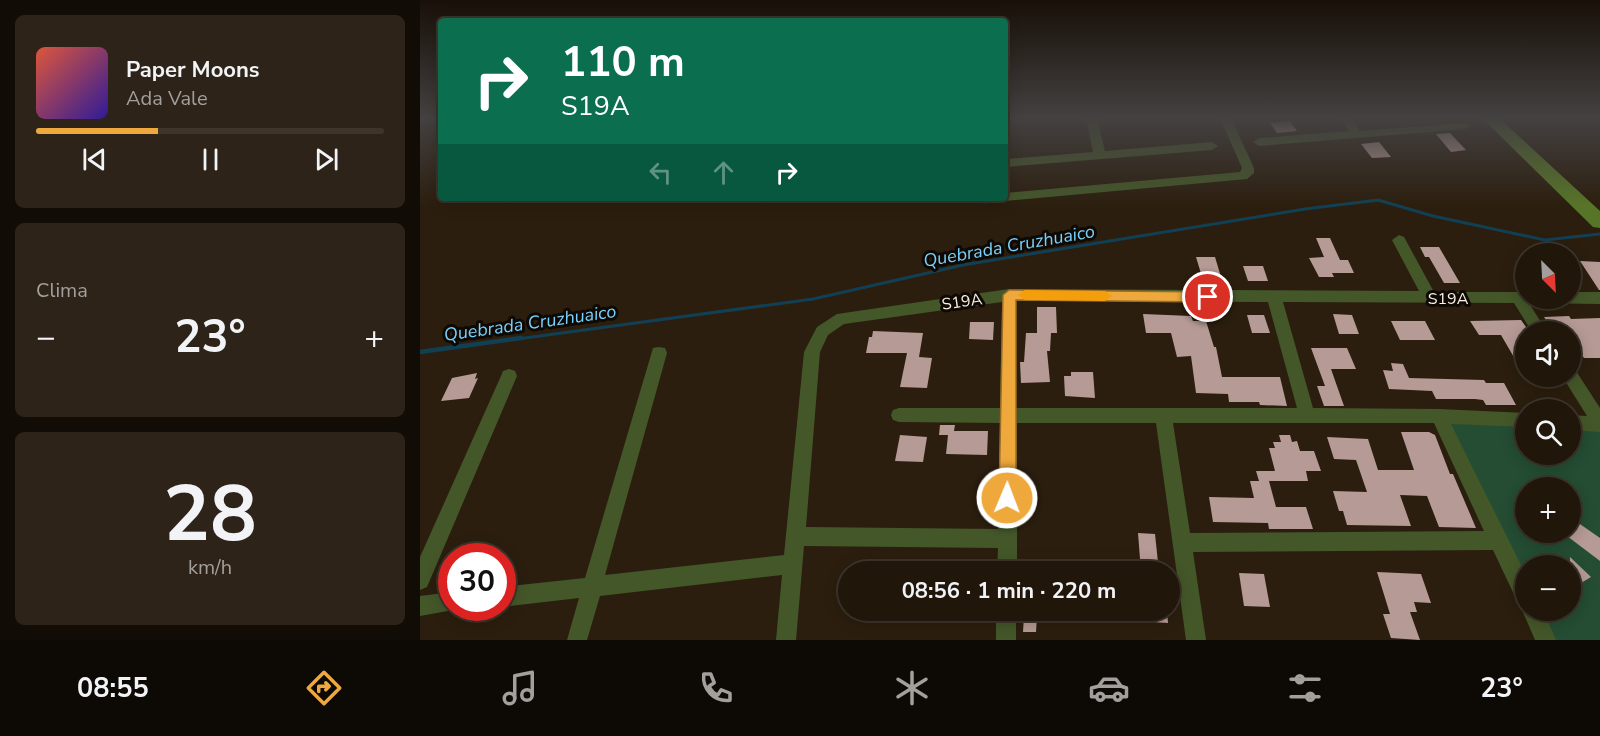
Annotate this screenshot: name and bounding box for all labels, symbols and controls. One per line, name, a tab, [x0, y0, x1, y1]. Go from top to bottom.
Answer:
text: 110 m	[561, 34, 685, 91]
icon: right	[462, 42, 540, 120]
text: Paper Moons	[126, 55, 260, 85]
text: Ada Vale	[126, 85, 208, 112]
text: S19A	[561, 88, 630, 125]
icon: previous	[78, 143, 111, 176]
icon: pause	[194, 143, 227, 176]
icon: next	[310, 143, 343, 176]
icon: left	[644, 156, 677, 189]
icon: ahead	[707, 156, 740, 189]
icon: right	[770, 156, 803, 189]
water label: Quebrada Cruzhuaico	[921, 219, 1097, 273]
north arrow	[1515, 243, 1581, 309]
map controls	[1515, 243, 1581, 621]
pin	[1182, 271, 1233, 322]
text: Clima	[36, 277, 88, 304]
icon: arrive	[1191, 280, 1224, 313]
street label: S19A	[940, 288, 984, 316]
street label: S19A	[1428, 288, 1469, 310]
water label: Quebrada Cruzhuaico	[442, 299, 618, 347]
text: 23°	[174, 307, 246, 368]
text: −	[36, 315, 56, 360]
text: +	[364, 315, 384, 360]
button: sound	[1515, 321, 1581, 387]
button: search	[1515, 399, 1581, 465]
text: 28	[163, 461, 257, 568]
position arrow	[975, 466, 1039, 530]
button: +	[1515, 477, 1581, 543]
speed limit sign: 30	[438, 543, 516, 621]
text: km/h	[188, 554, 232, 581]
button: −	[1515, 555, 1581, 621]
text: 08:56 · 1 min · 220 m	[902, 576, 1116, 606]
icon: directions	[303, 667, 345, 709]
icon: music	[499, 667, 541, 709]
icon: phone	[695, 667, 737, 709]
icon: climate	[891, 667, 933, 709]
icon: car	[1088, 667, 1130, 709]
icon: filters	[1284, 667, 1326, 709]
text: 08:55	[77, 670, 149, 707]
text: 23°	[1480, 670, 1523, 707]

